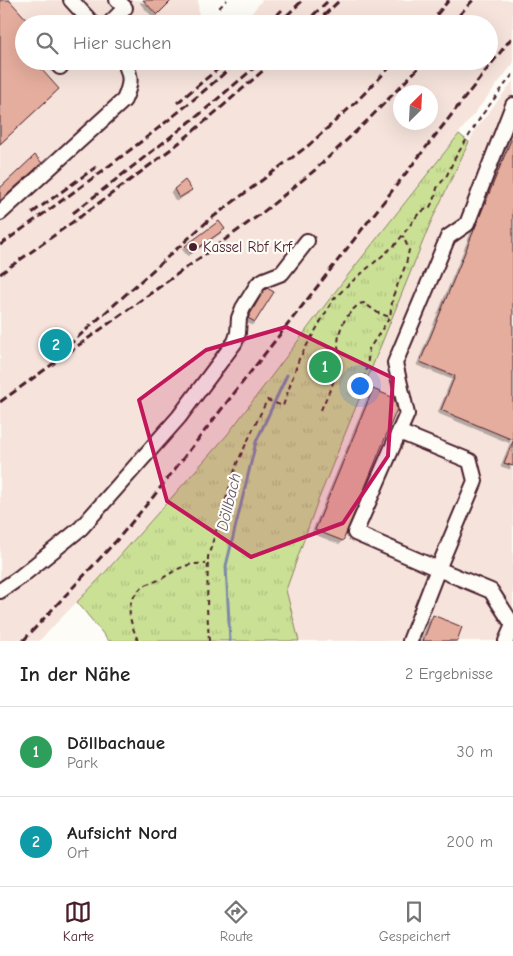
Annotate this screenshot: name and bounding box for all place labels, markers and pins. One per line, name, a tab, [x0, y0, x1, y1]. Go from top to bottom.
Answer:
place label: Kassel Rbf Krf	[203, 238, 293, 256]
marker: Kassel Rbf Krf	[187, 241, 199, 253]
pin: 2	[40, 326, 72, 364]
pin: 1	[309, 348, 341, 386]

